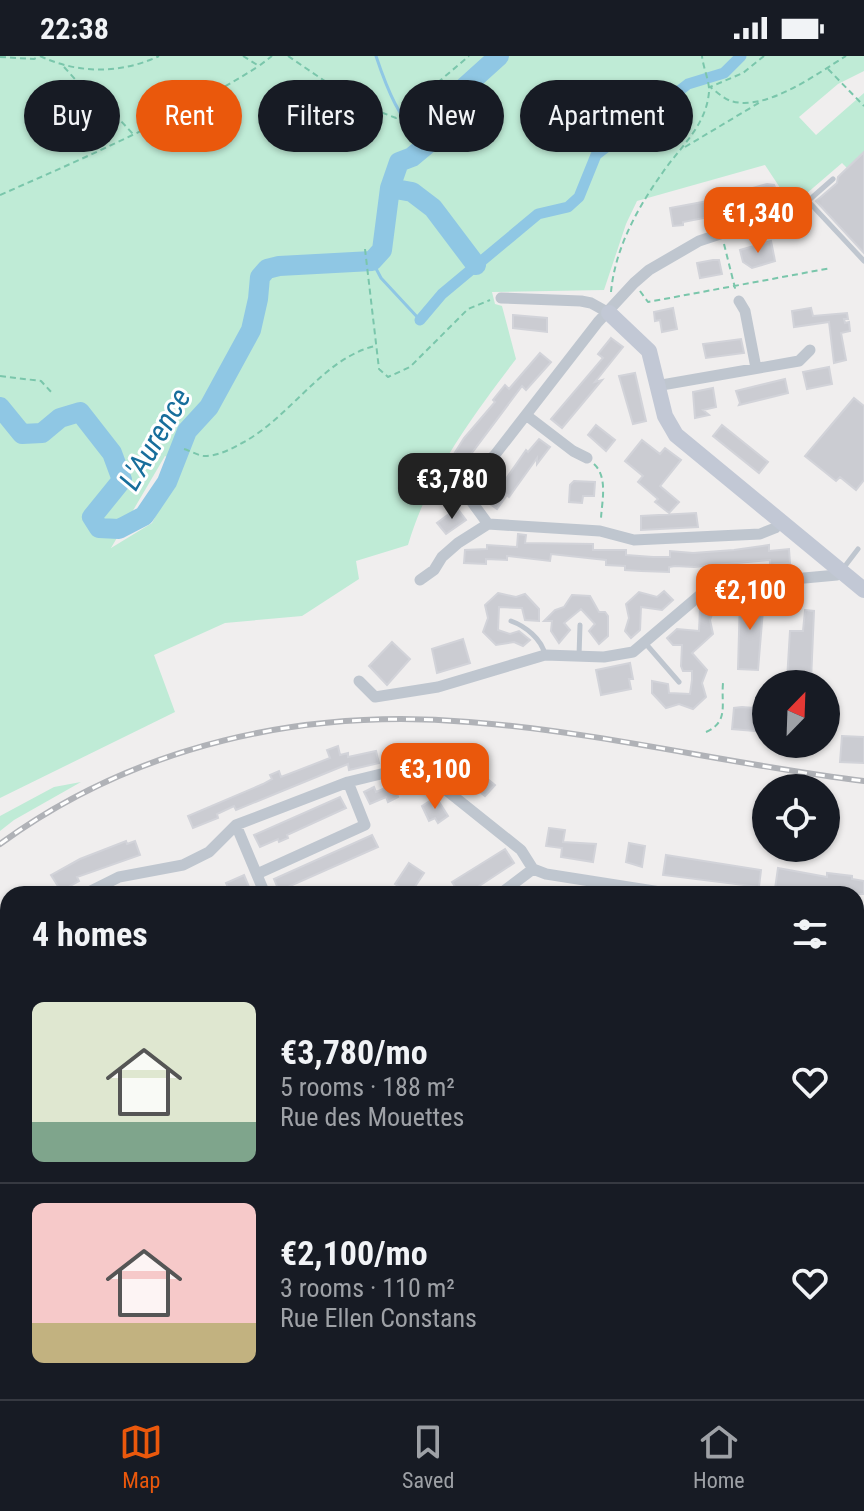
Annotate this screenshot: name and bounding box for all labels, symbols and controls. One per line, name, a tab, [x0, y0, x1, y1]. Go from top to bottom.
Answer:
text: 22:38	[40, 11, 109, 46]
chip: Buy	[24, 80, 120, 152]
chip: Rent	[136, 80, 242, 152]
chip: Filters	[258, 80, 383, 152]
chip: New	[399, 80, 504, 152]
chip: Apartment	[520, 80, 693, 152]
pin: €1,340	[693, 187, 823, 255]
text: €1,340	[722, 198, 794, 228]
water label: L'Aurence	[112, 382, 198, 496]
pin: €3,780	[387, 453, 517, 521]
text: €3,780	[416, 464, 488, 494]
pin: €2,100	[685, 564, 815, 632]
text: €2,100	[714, 575, 786, 605]
north arrow	[752, 670, 840, 758]
map controls	[752, 670, 840, 862]
pin: €3,100	[370, 743, 500, 811]
text: €3,100	[399, 754, 471, 784]
button: locate	[752, 774, 840, 862]
icon: filters	[788, 912, 832, 956]
text: 4 homes	[32, 914, 148, 954]
text: €3,780/mo	[280, 1032, 428, 1072]
icon: home	[96, 1034, 192, 1130]
icon: heart	[788, 1060, 832, 1104]
text: 5 rooms · 188 m²	[280, 1072, 455, 1102]
text: Rue des Mouettes	[280, 1102, 464, 1132]
text: €2,100/mo	[280, 1233, 428, 1273]
icon: home	[96, 1235, 192, 1331]
icon: heart	[788, 1261, 832, 1305]
text: 3 rooms · 110 m²	[280, 1273, 455, 1303]
text: Rue Ellen Constans	[280, 1303, 477, 1333]
tab: Map	[119, 1420, 163, 1493]
tab: Saved	[402, 1420, 454, 1493]
tab: Home	[693, 1420, 745, 1493]

